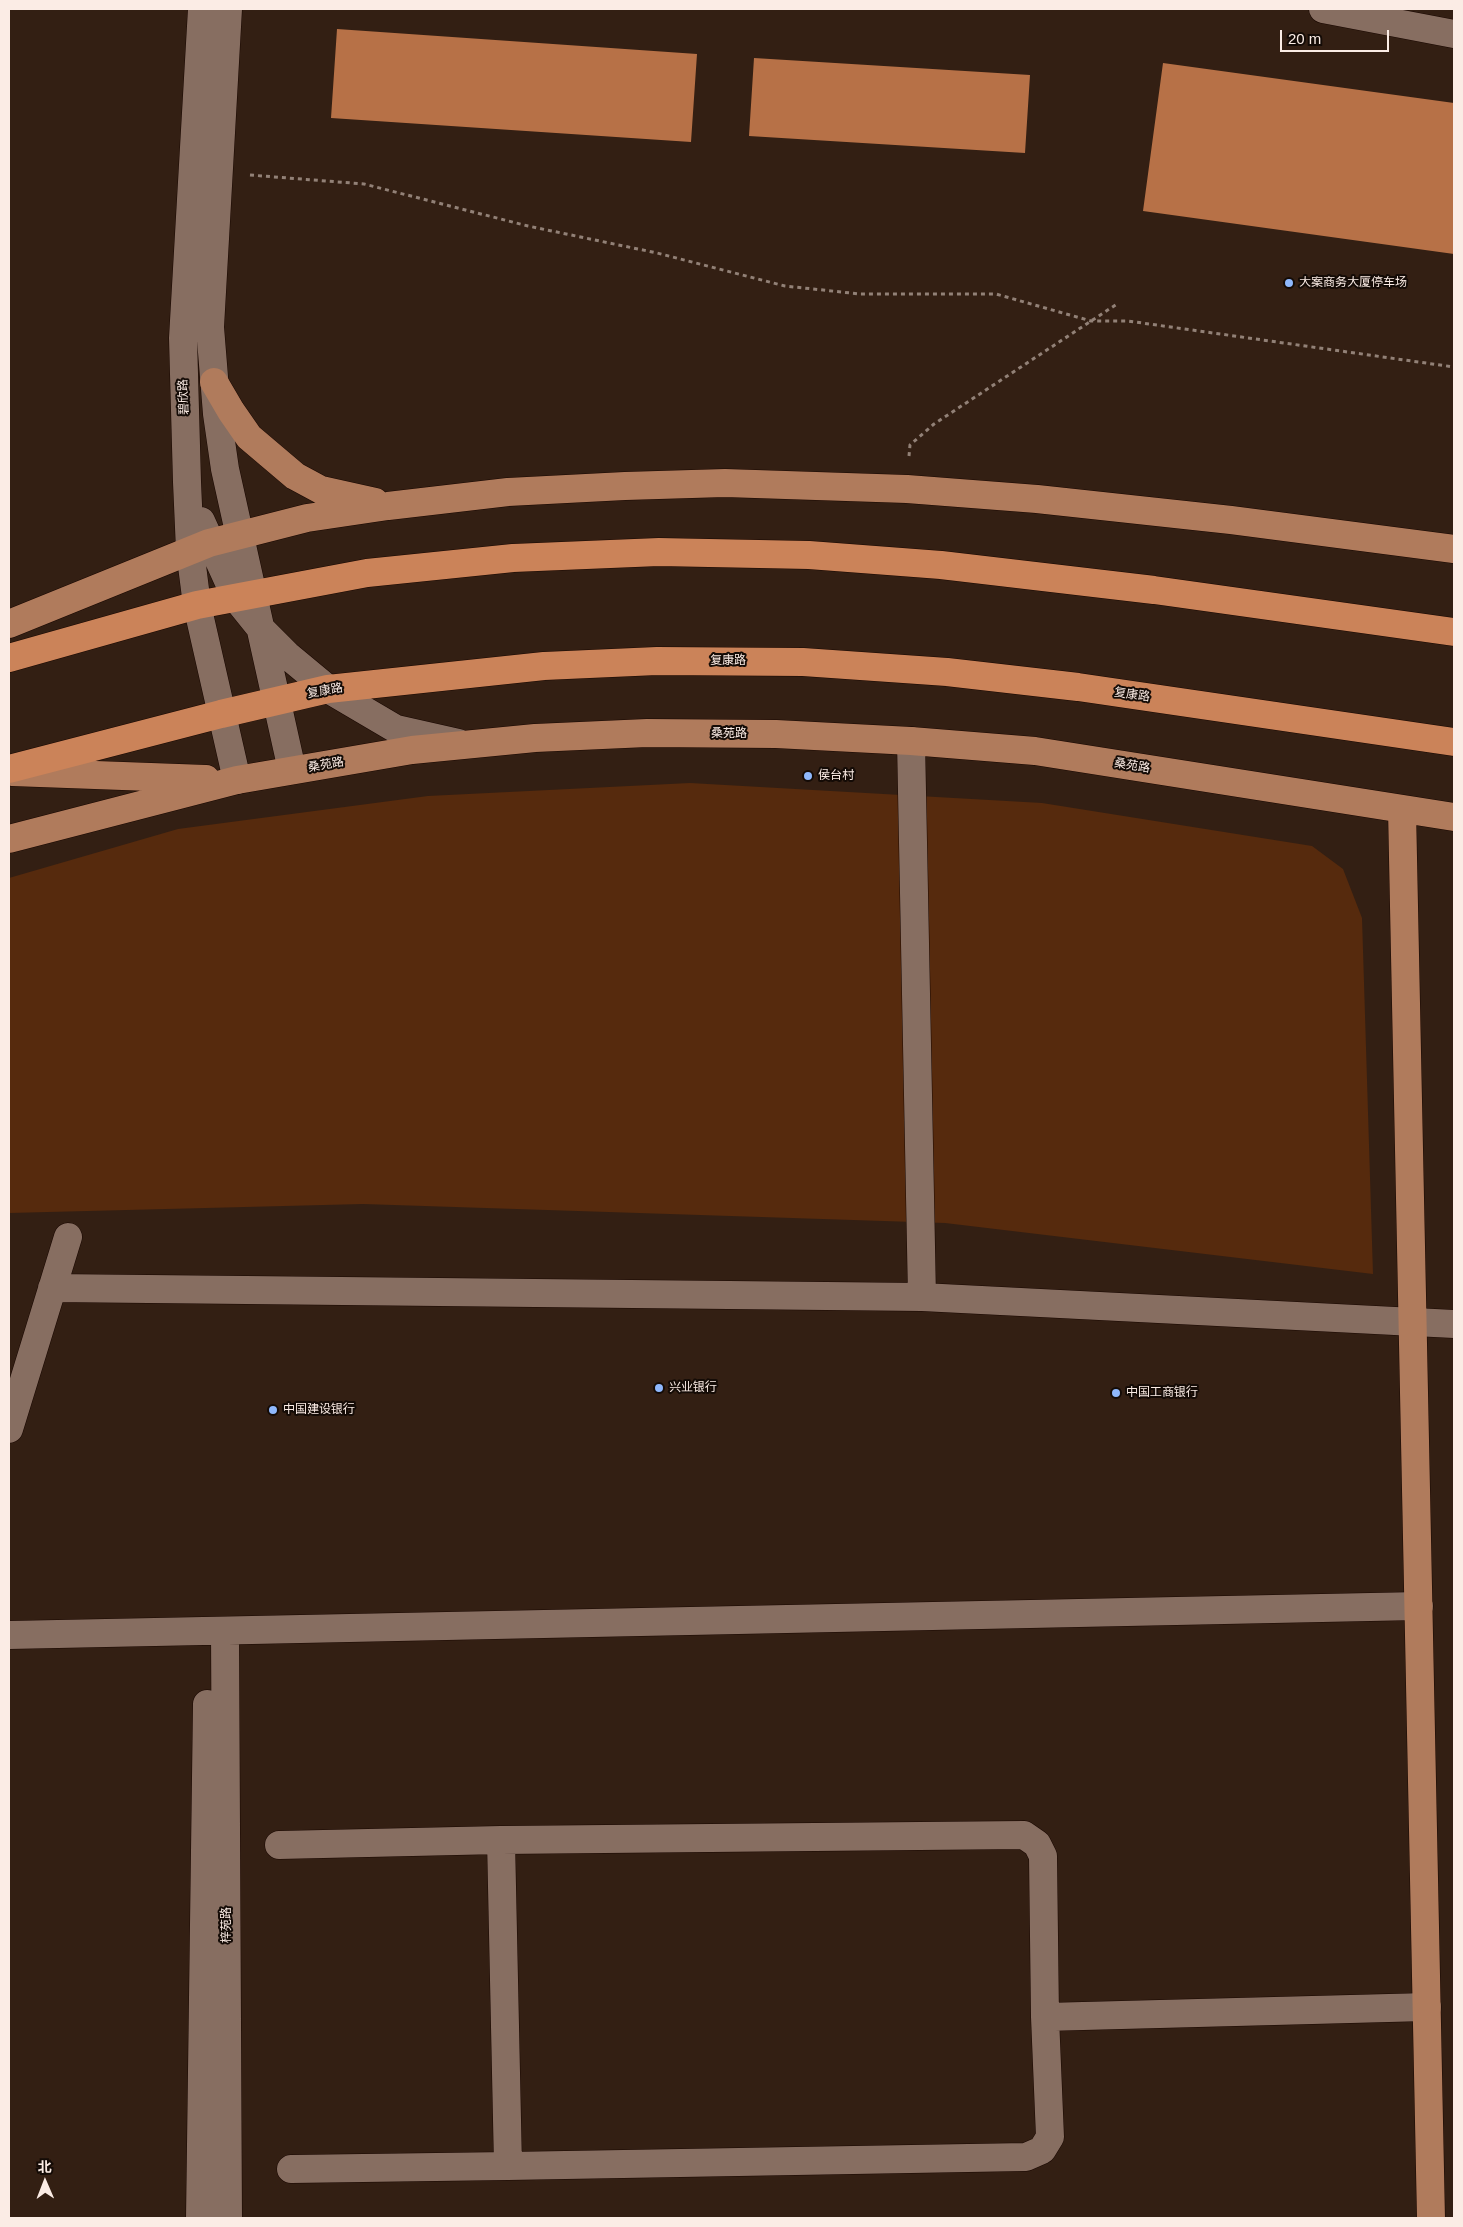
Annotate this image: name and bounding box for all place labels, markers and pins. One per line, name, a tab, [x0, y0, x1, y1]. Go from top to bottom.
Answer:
place label: 大案商务大厦停车场	[1299, 276, 1407, 290]
marker: 大案商务大厦停车场	[1283, 277, 1295, 289]
place label: 侯台村	[818, 769, 854, 783]
marker: 侯台村	[802, 770, 814, 782]
place label: 兴业银行	[669, 1381, 717, 1395]
marker: 兴业银行	[653, 1382, 665, 1394]
place label: 中国工商银行	[1126, 1386, 1198, 1400]
marker: 中国工商银行	[1110, 1387, 1122, 1399]
place label: 中国建设银行	[283, 1403, 355, 1417]
marker: 中国建设银行	[267, 1404, 279, 1416]

